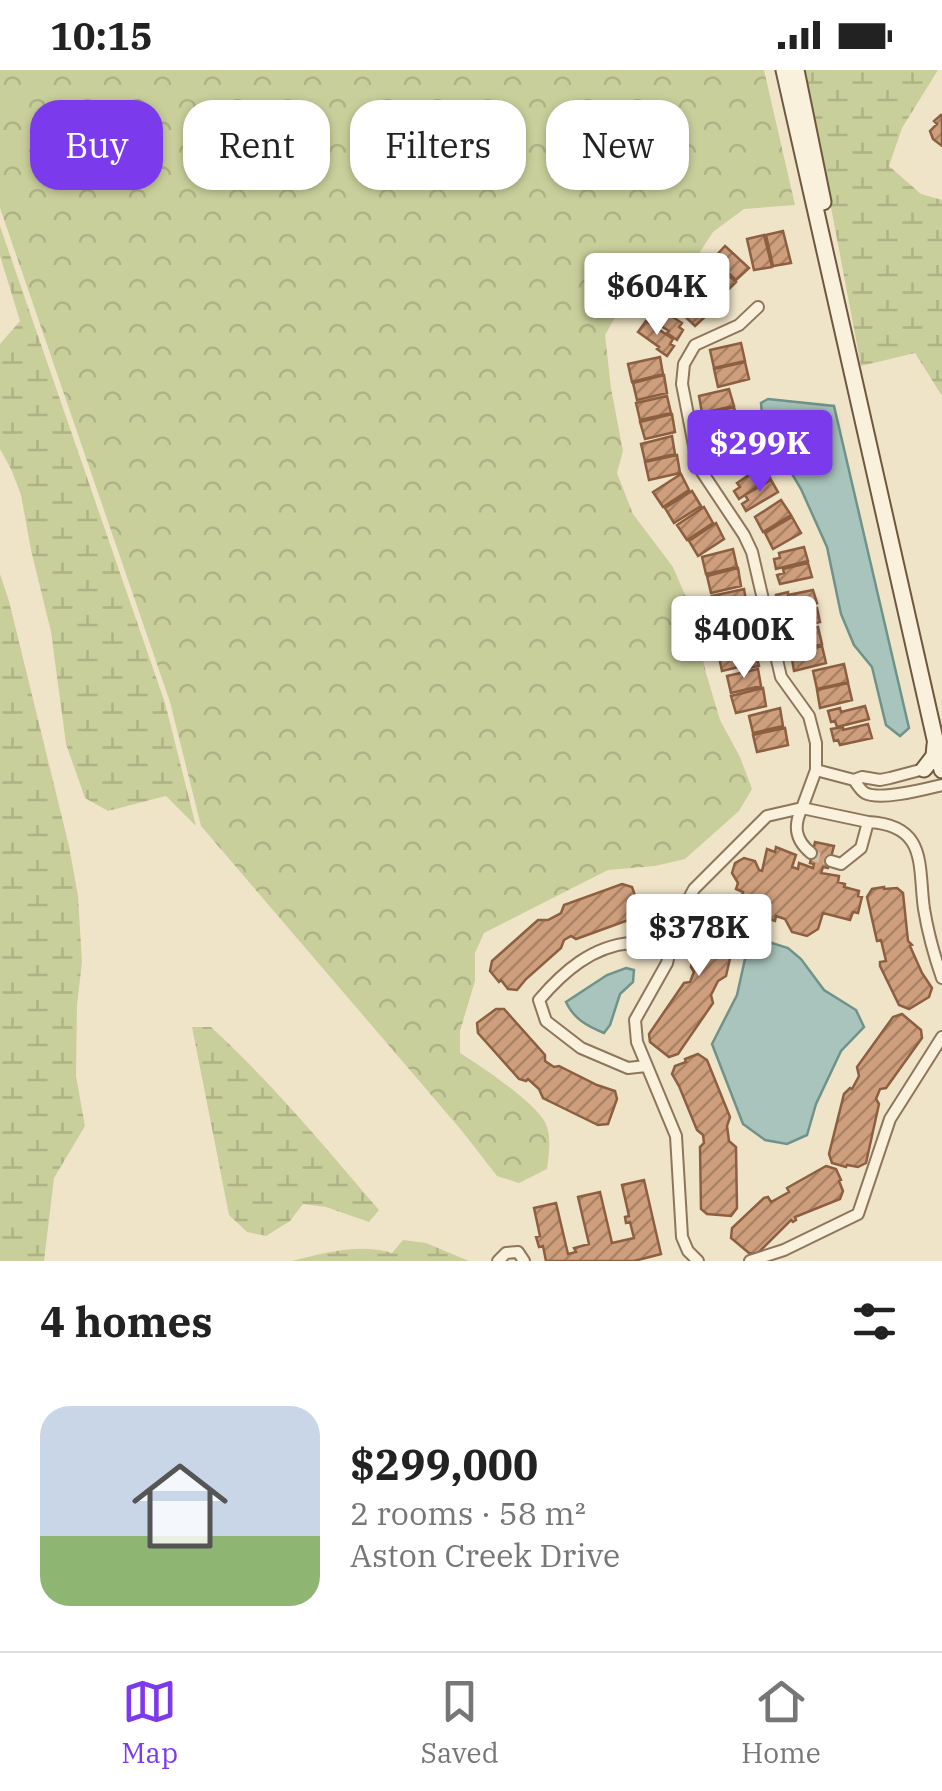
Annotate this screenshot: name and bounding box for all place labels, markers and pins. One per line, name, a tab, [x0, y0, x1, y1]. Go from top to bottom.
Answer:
pin: $604K	[587, 253, 727, 338]
pin: $299K	[690, 410, 830, 495]
pin: $400K	[674, 596, 814, 681]
pin: $378K	[629, 894, 769, 979]

